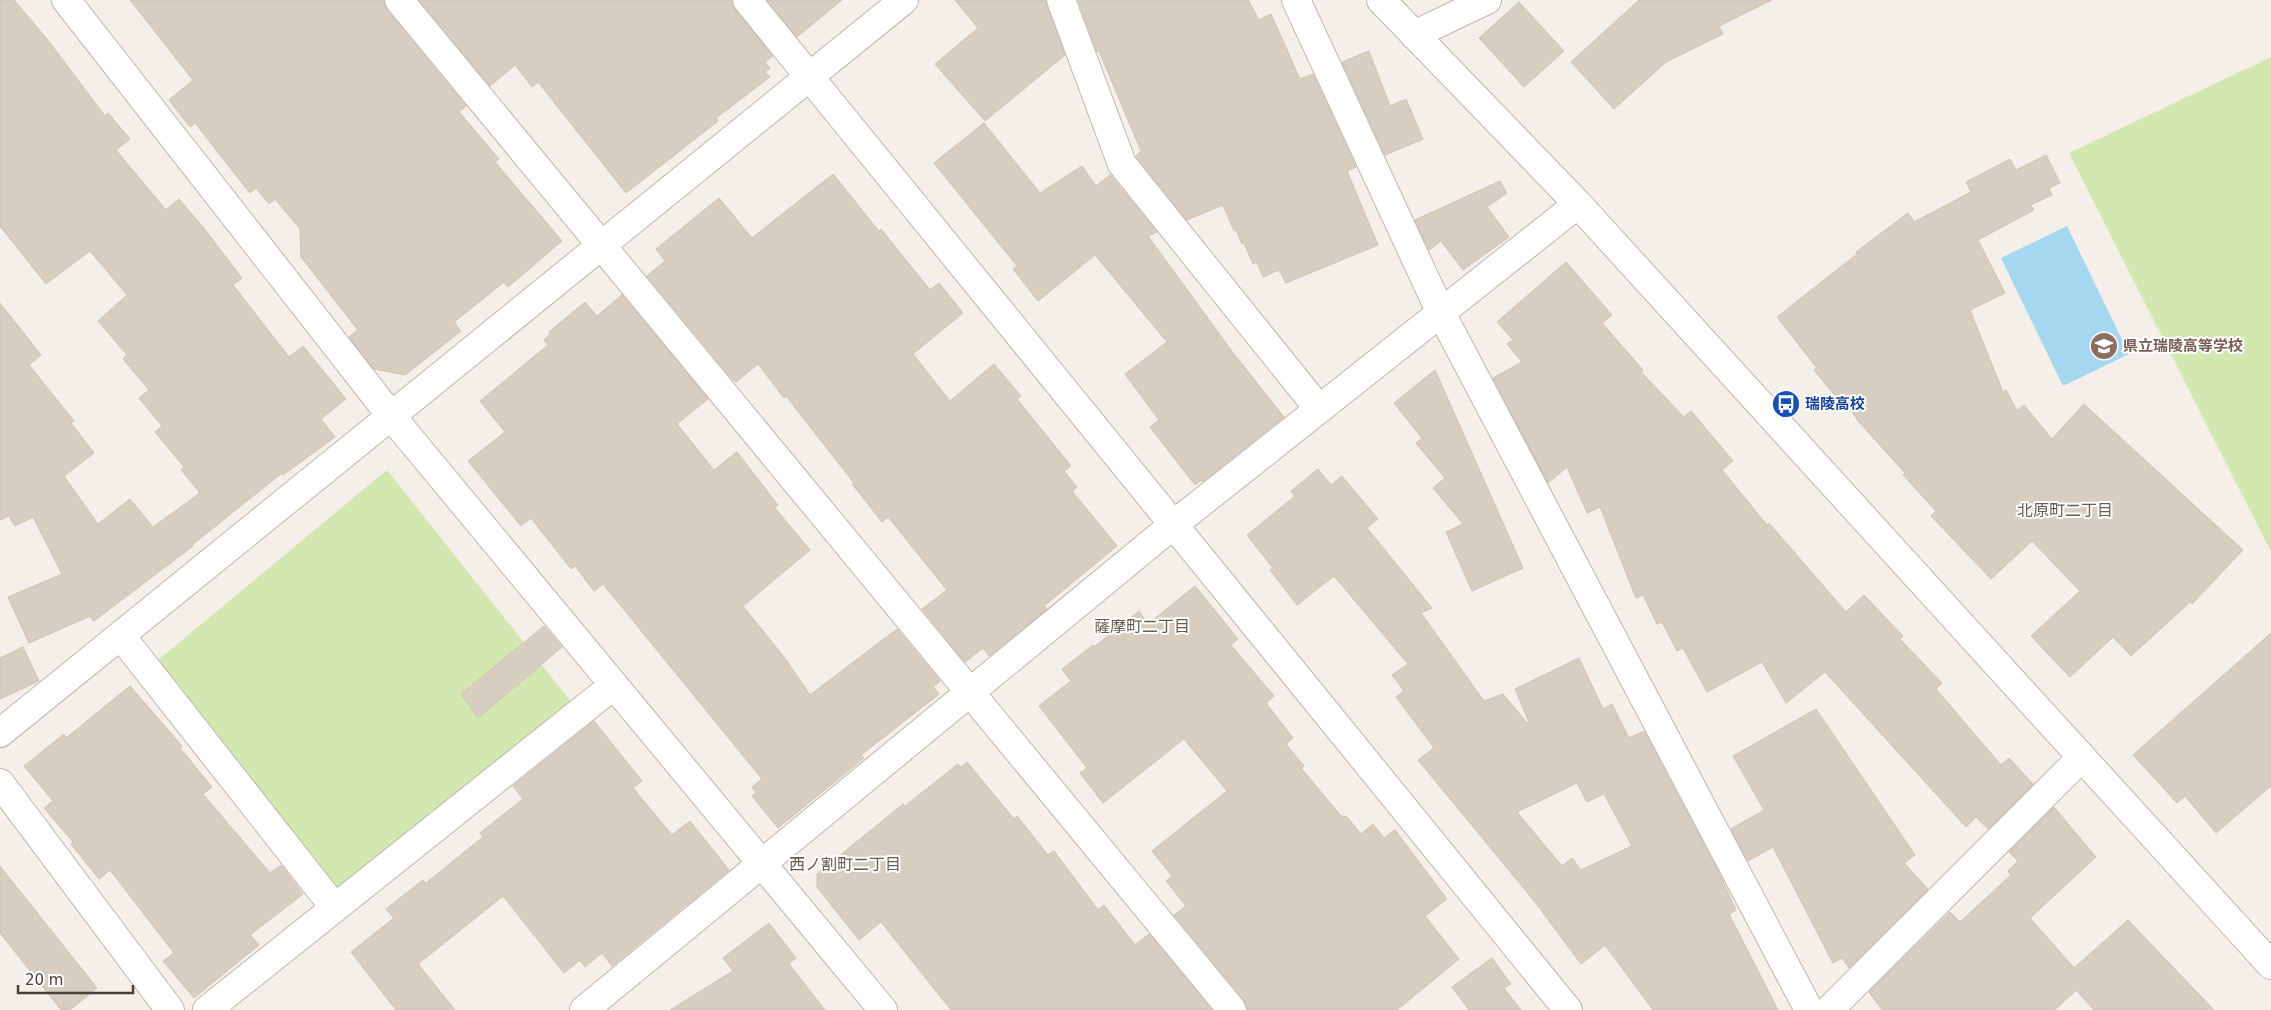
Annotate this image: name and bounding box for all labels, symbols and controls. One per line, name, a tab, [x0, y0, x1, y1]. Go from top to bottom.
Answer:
school or university icon: 県立瑞陵高等学校	[2089, 331, 2119, 361]
place label: 県立瑞陵高等学校	[2123, 337, 2243, 355]
bus stop icon: 瑞陵高校	[1771, 389, 1801, 419]
place label: 瑞陵高校	[1805, 395, 1865, 413]
district label: 北原町二丁目	[2017, 501, 2113, 520]
district label: 薩摩町二丁目	[1094, 617, 1190, 636]
district label: 西ノ割町二丁目	[789, 855, 901, 874]
scale bar	[18, 962, 132, 994]
text: 20 m	[25, 971, 63, 989]

